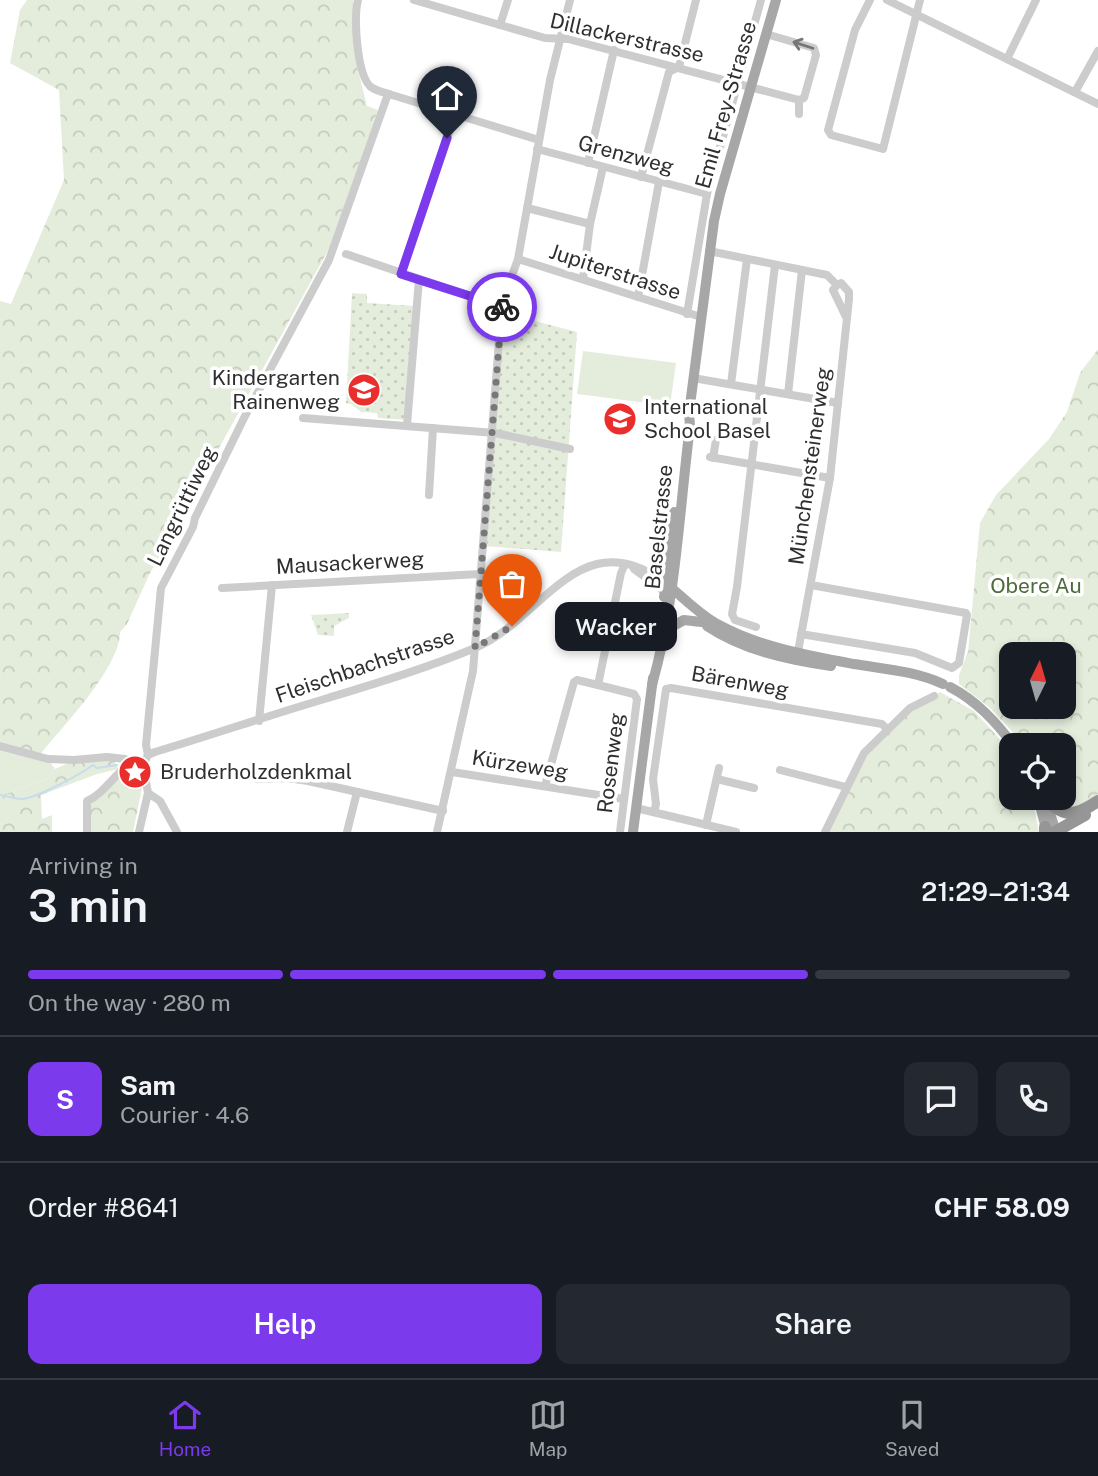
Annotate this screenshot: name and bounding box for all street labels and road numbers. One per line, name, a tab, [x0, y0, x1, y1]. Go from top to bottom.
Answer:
street label: Dillackerstrasse	[548, 8, 707, 67]
street label: Emil Frey-Strasse	[690, 18, 761, 191]
street label: Grenzweg	[575, 130, 677, 179]
street label: Jupiterstrasse	[546, 238, 684, 305]
street label: Münchensteinerweg	[783, 365, 836, 566]
street label: Langrüttiweg	[142, 442, 221, 570]
street label: Baselstrasse	[640, 463, 677, 590]
street label: Mausackerweg	[275, 546, 425, 579]
street label: Fleischbachstrasse	[272, 623, 458, 708]
street label: Bärenweg	[689, 661, 791, 702]
street label: Rosenweg	[592, 711, 629, 815]
street label: Kürzeweg	[470, 745, 570, 784]

